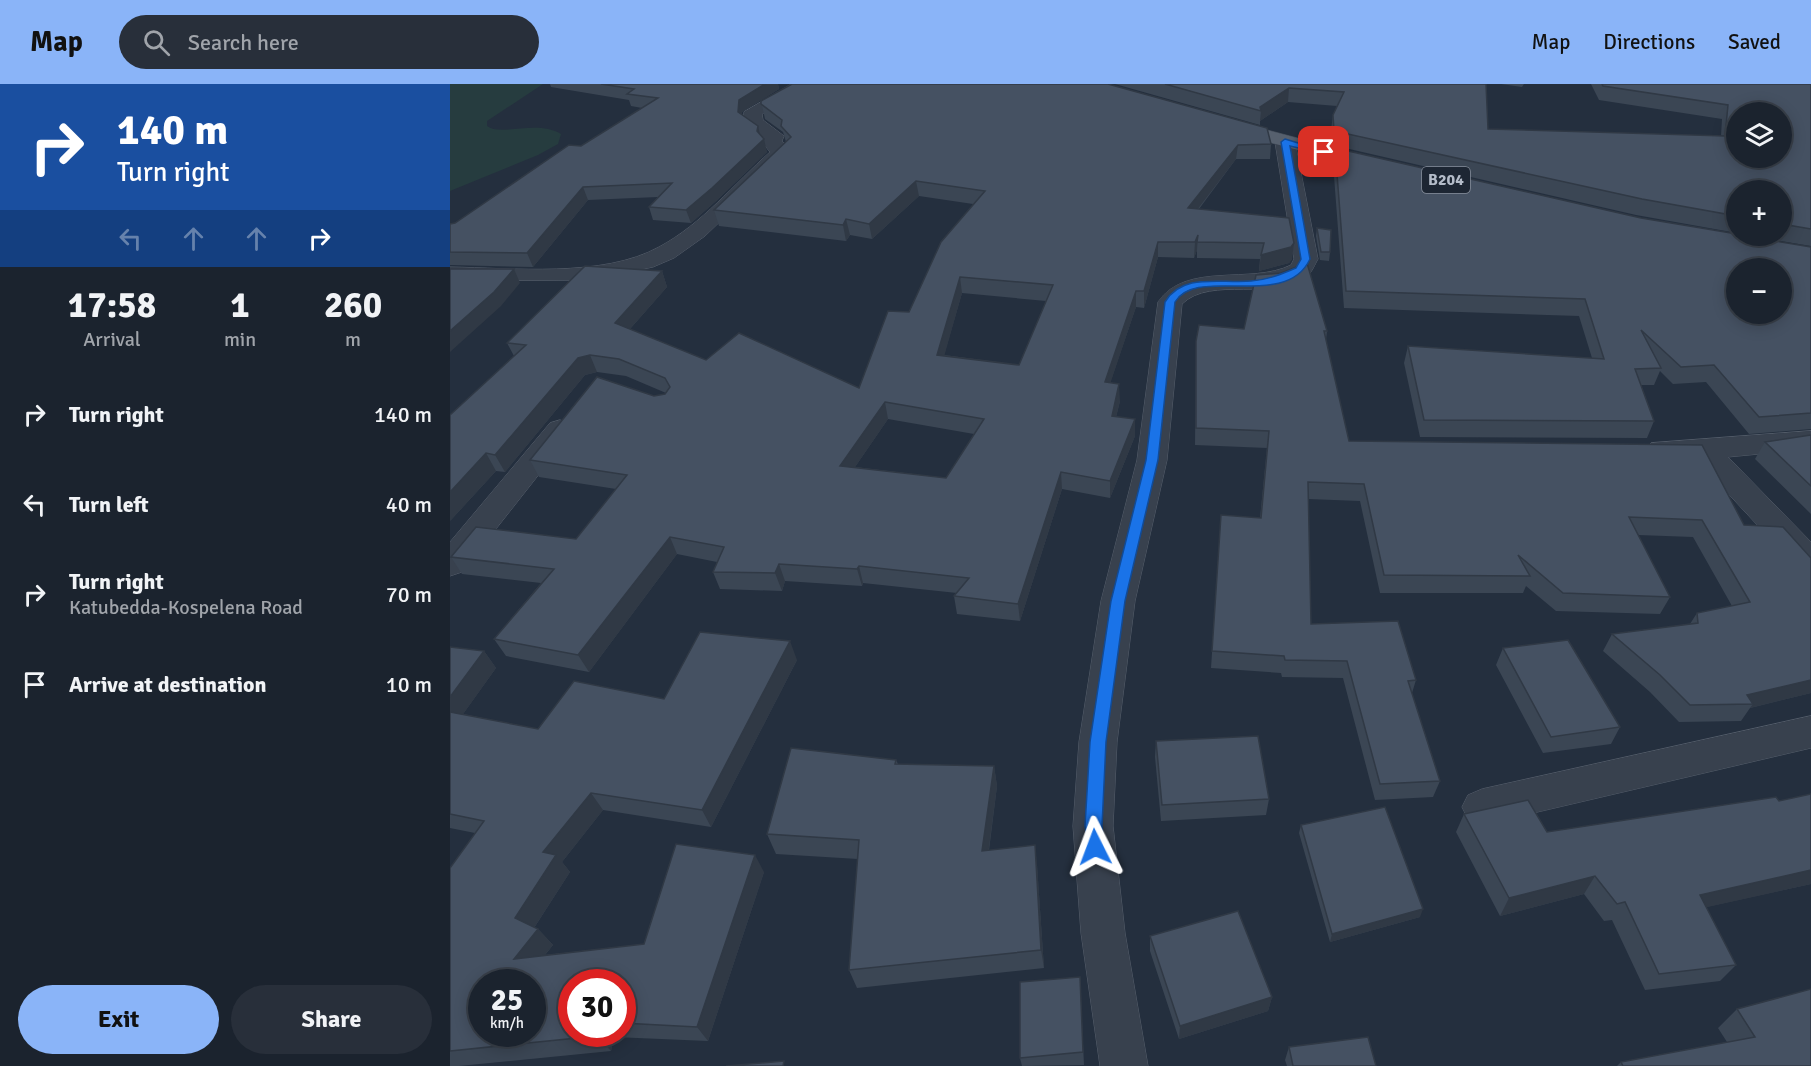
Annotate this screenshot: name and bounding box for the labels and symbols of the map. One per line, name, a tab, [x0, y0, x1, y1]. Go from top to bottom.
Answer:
pin	[1298, 126, 1349, 177]
road number: B204	[1422, 167, 1470, 193]
position arrow	[1063, 815, 1127, 879]
speed limit sign: 30	[558, 969, 636, 1047]

